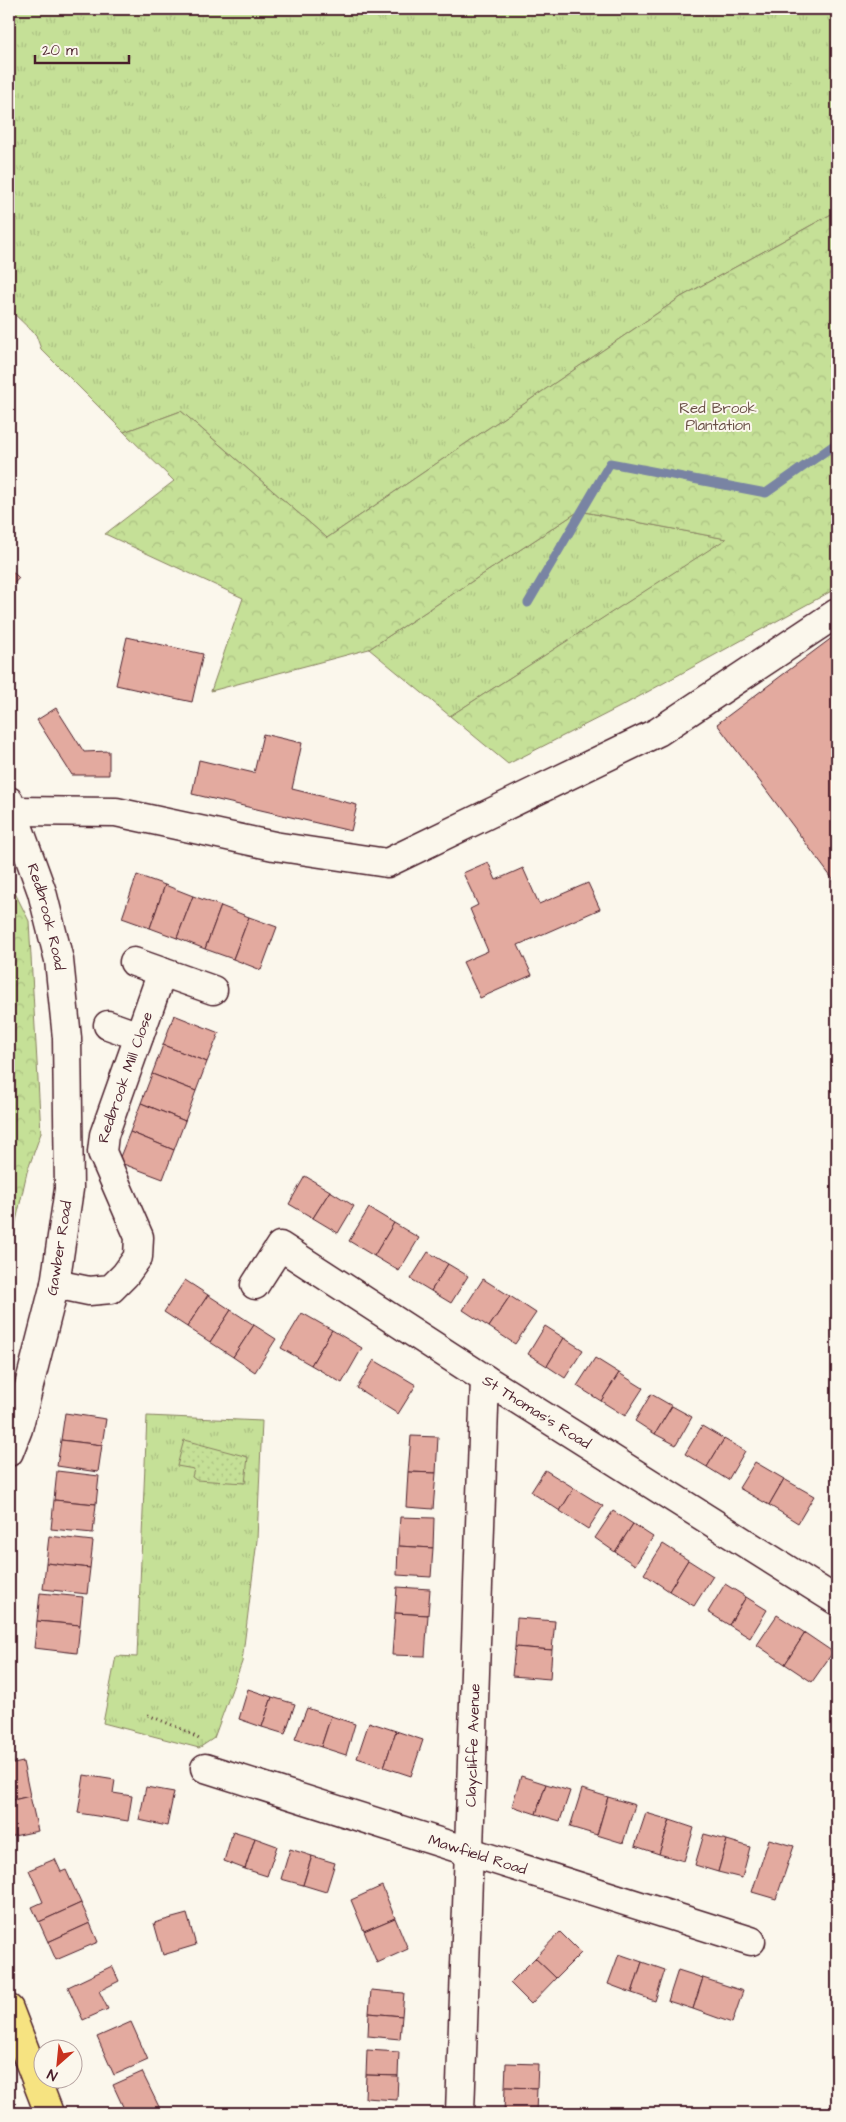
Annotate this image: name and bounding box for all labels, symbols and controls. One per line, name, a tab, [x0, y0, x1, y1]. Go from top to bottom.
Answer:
scale bar	[35, 32, 129, 64]
text: 20 m	[42, 40, 78, 61]
park label: Red Brook Plantation	[679, 398, 757, 436]
street label: Redbrook Road	[22, 861, 70, 971]
street label: Redbrook Mill Close	[93, 1009, 158, 1144]
street label: Gawber Road	[42, 1199, 77, 1297]
street label: St Thomas's Road	[478, 1370, 595, 1454]
street label: Claycliffe Avenue	[460, 1683, 486, 1807]
street label: Mawfield Road	[426, 1829, 530, 1880]
north arrow	[32, 2040, 82, 2090]
text: N	[44, 2064, 61, 2086]

